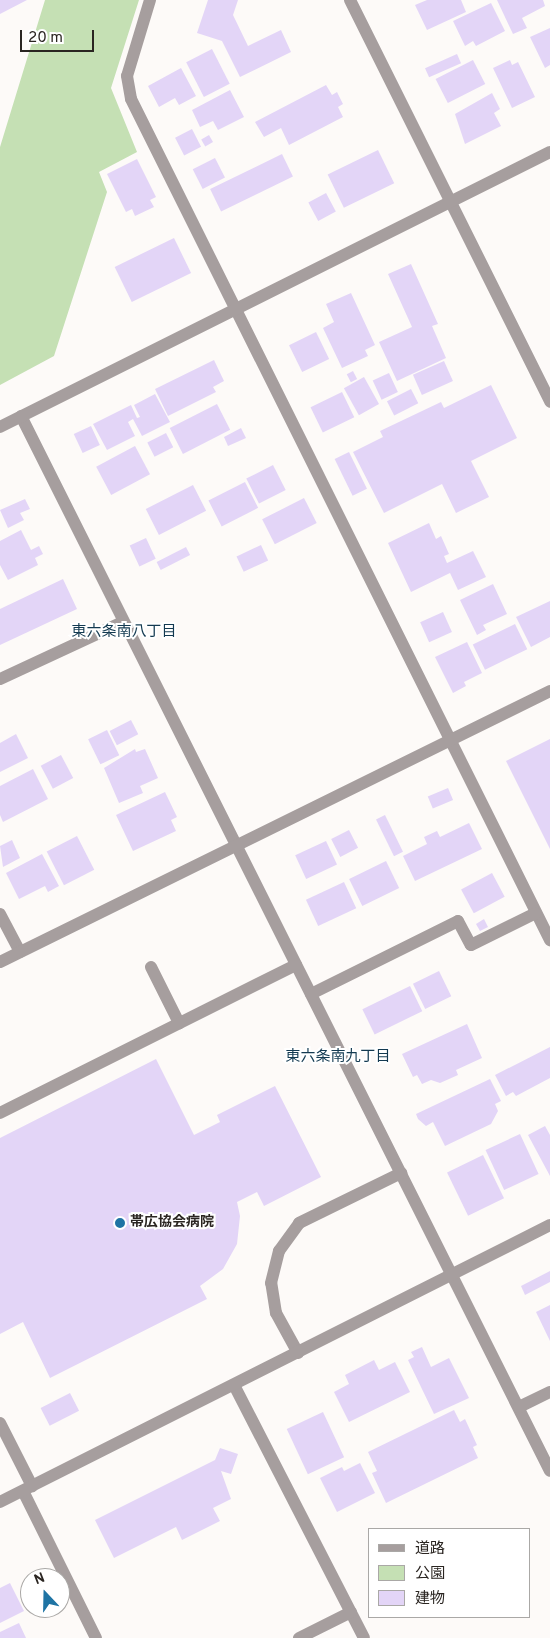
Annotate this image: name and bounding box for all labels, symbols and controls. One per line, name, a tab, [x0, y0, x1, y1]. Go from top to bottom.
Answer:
scale bar	[22, 20, 96, 52]
text: 20 m	[28, 29, 63, 48]
district label: 東六条南八丁目	[72, 624, 176, 642]
district label: 東六条南九丁目	[286, 1049, 390, 1067]
place label: 帯広協会病院	[130, 1215, 214, 1231]
marker: 帯広協会病院	[114, 1217, 126, 1229]
legend	[368, 1528, 530, 1618]
text: 道路	[415, 1540, 445, 1559]
text: 公園	[415, 1565, 445, 1584]
north arrow	[20, 1568, 70, 1618]
text: N	[32, 1570, 48, 1589]
text: 建物	[415, 1590, 445, 1609]

